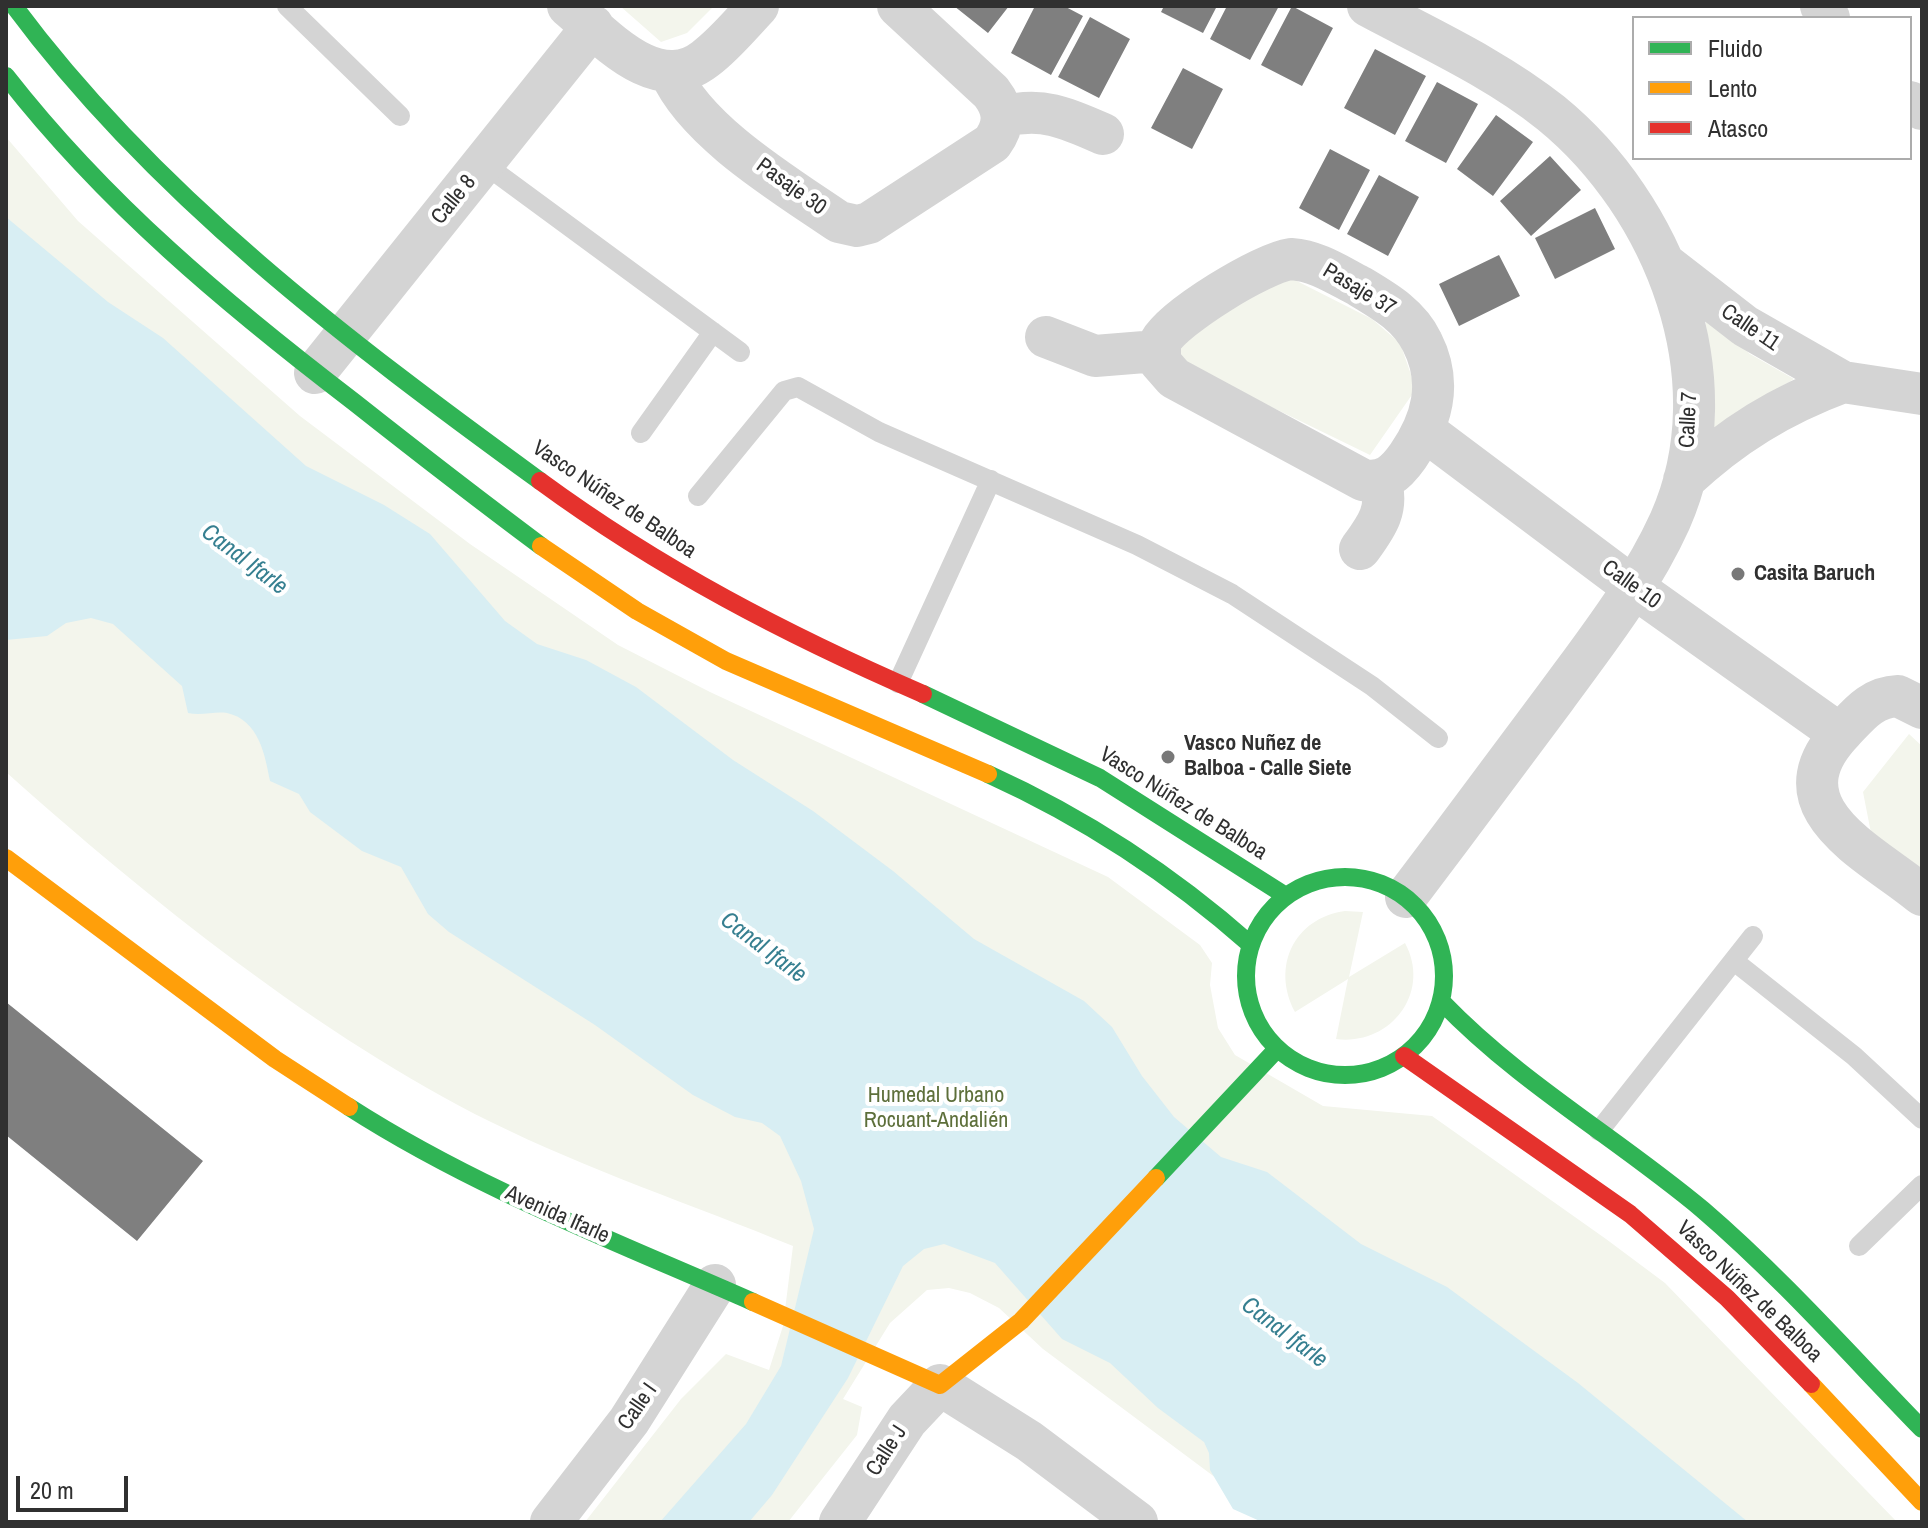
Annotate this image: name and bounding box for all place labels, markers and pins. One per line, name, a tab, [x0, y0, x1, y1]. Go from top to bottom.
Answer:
place label: Casita Baruch	[1754, 561, 1875, 587]
marker: Casita Baruch	[1729, 565, 1747, 583]
place label: Vasco Nuñez de Balboa - Calle Siete	[1184, 731, 1351, 782]
marker: Vasco Nuñez de Balboa - Calle Siete	[1159, 748, 1177, 766]

